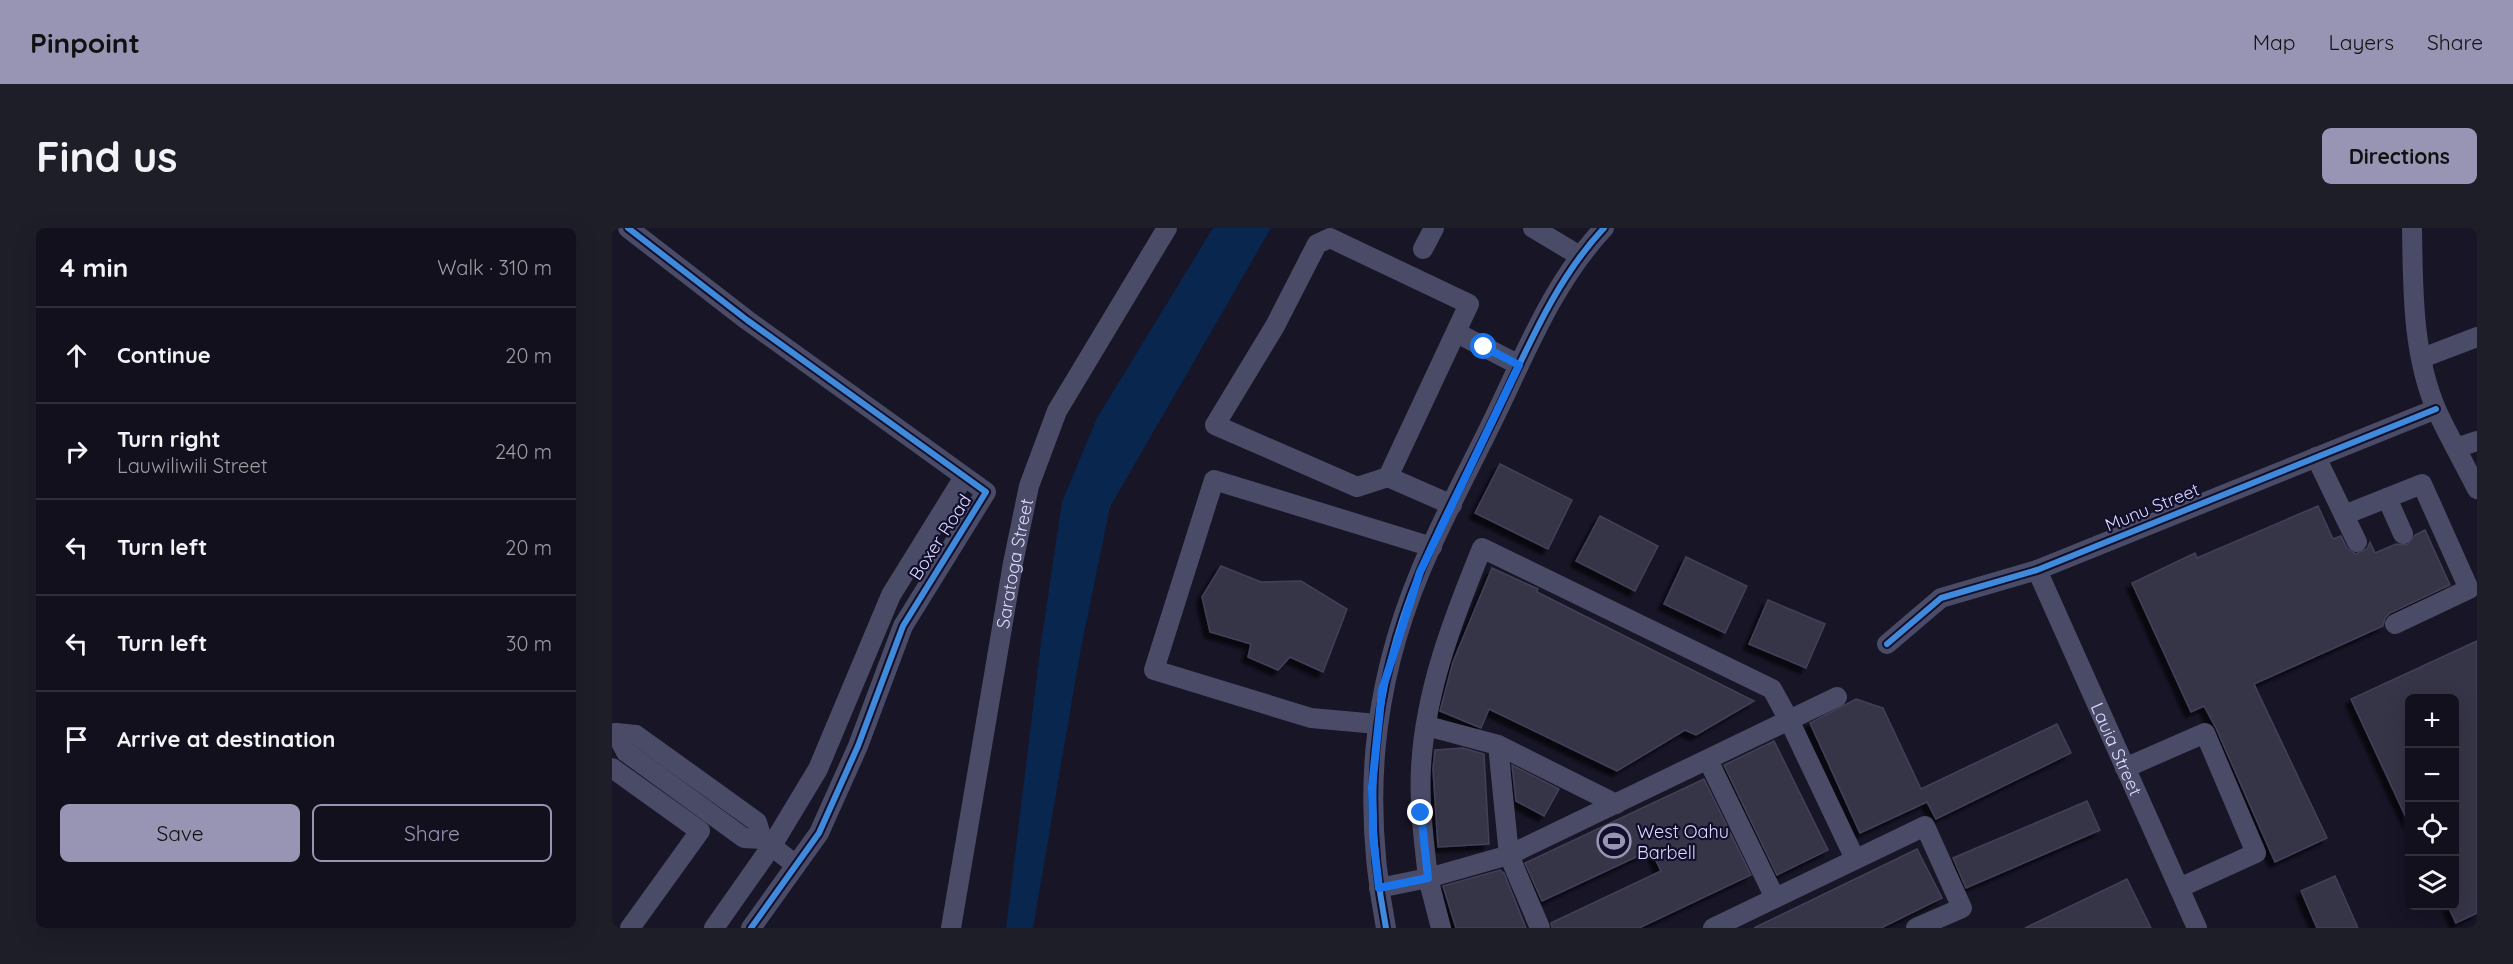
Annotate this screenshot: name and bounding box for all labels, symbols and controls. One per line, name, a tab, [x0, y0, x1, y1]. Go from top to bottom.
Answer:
text: Pinpoint	[30, 25, 140, 60]
text: Map	[2253, 29, 2296, 55]
text: Layers	[2329, 29, 2394, 55]
text: Share	[2427, 29, 2483, 55]
button: Directions	[2322, 128, 2477, 184]
text: Find us	[36, 130, 178, 183]
text: 4 min	[60, 251, 128, 284]
text: Walk · 310 m	[437, 255, 552, 280]
route start	[1470, 333, 1496, 359]
icon: ahead	[60, 339, 93, 372]
text: Continue	[117, 341, 211, 369]
text: 20 m	[505, 343, 552, 368]
text: Turn right	[117, 425, 221, 453]
icon: right	[60, 435, 93, 468]
text: 240 m	[495, 439, 552, 464]
text: Lauwiliwili Street	[117, 453, 267, 478]
street label: Munu Street	[2101, 478, 2203, 536]
street label: Boxer Road	[904, 490, 976, 584]
street label: Saratoga Street	[991, 496, 1038, 630]
icon: left	[60, 531, 93, 564]
text: Turn left	[117, 533, 207, 561]
text: 20 m	[505, 535, 552, 560]
icon: left	[60, 627, 93, 660]
text: Turn left	[117, 629, 207, 657]
text: 30 m	[506, 631, 552, 656]
map controls	[2405, 694, 2459, 910]
button: +	[2405, 694, 2459, 748]
street label: Lauia Street	[2086, 699, 2148, 799]
icon: arrive	[60, 723, 93, 756]
text: Arrive at destination	[117, 725, 335, 753]
button: −	[2405, 748, 2459, 802]
route end	[1407, 799, 1433, 825]
button: locate	[2405, 802, 2459, 856]
button: Save	[60, 804, 300, 862]
button: Share	[312, 804, 552, 862]
place label: West Oahu Barbell	[1637, 820, 1729, 864]
sports icon: West Oahu Barbell	[1596, 823, 1632, 859]
button: layers	[2405, 856, 2459, 910]

